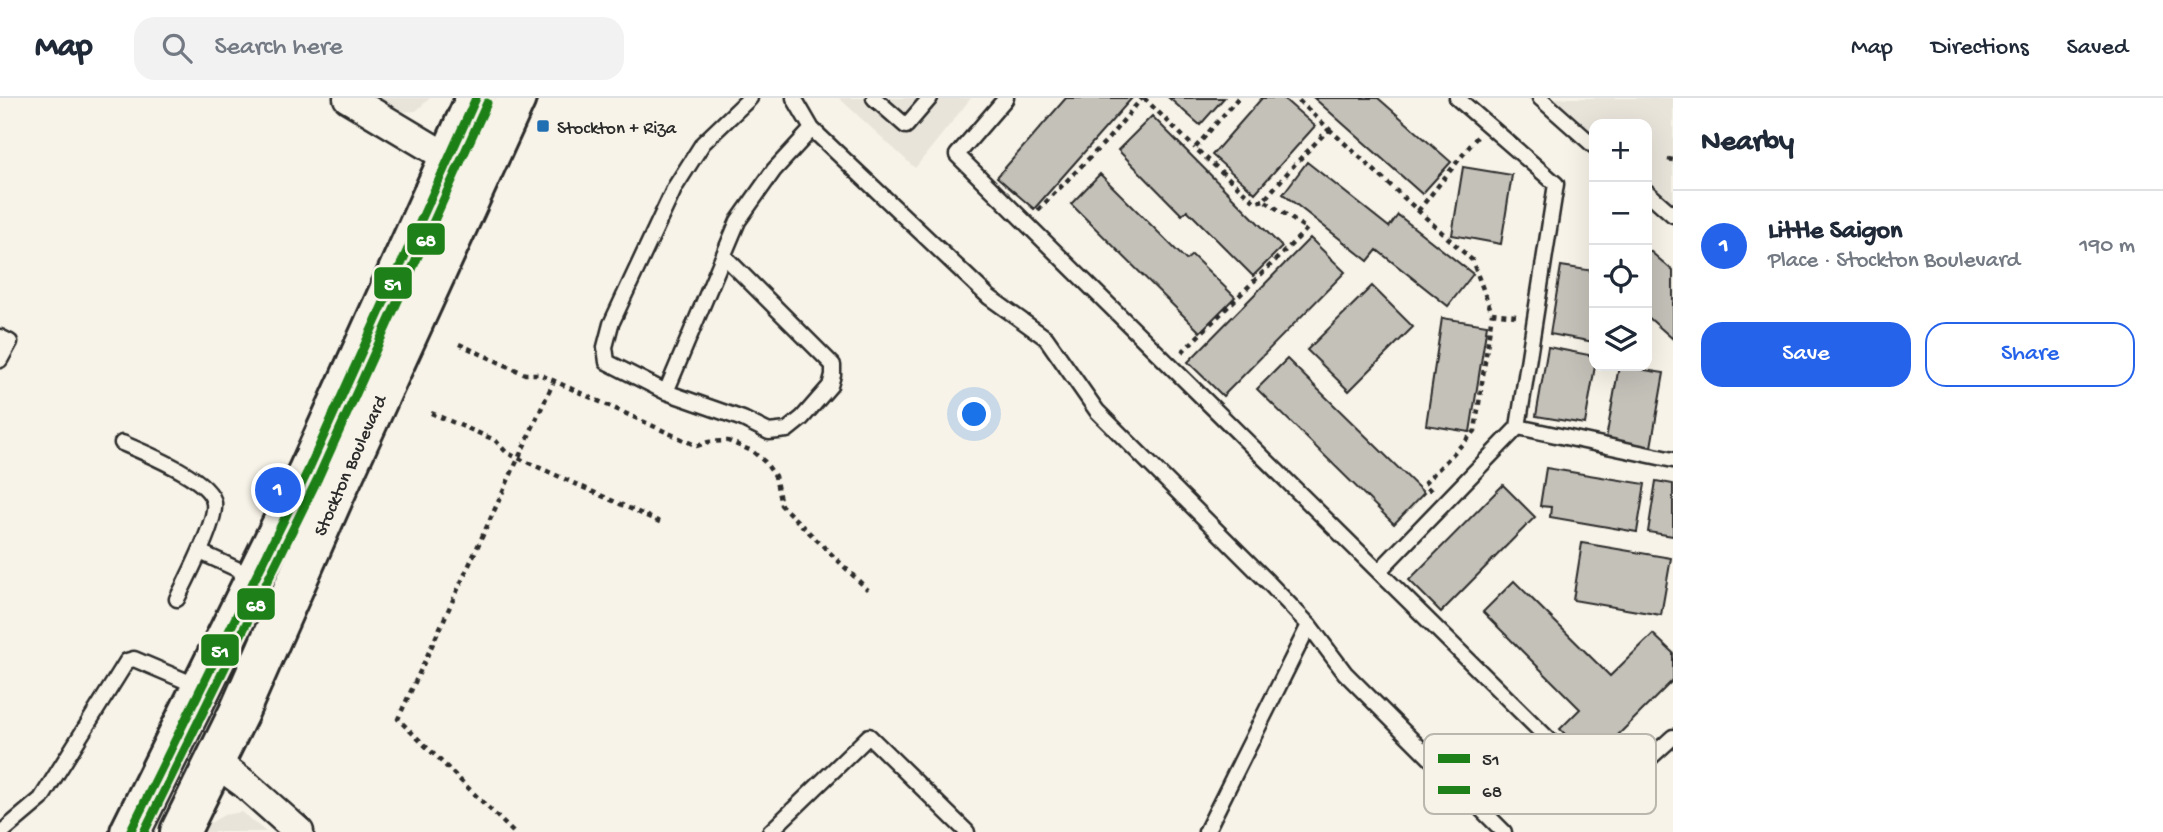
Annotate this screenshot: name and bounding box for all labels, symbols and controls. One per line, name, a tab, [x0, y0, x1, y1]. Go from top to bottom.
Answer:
search box	[134, 17, 624, 80]
text: Map	[35, 29, 92, 67]
icon: search	[158, 29, 196, 67]
text: Search here	[214, 33, 343, 64]
text: Map	[1851, 34, 1893, 63]
text: Directions	[1931, 34, 2029, 63]
text: Saved	[2067, 34, 2128, 63]
marker: Stockton + Riza	[535, 118, 551, 134]
place label: Stockton + Riza	[557, 118, 678, 141]
map controls	[1589, 119, 1652, 371]
button: +	[1589, 119, 1652, 182]
text: Nearby	[1701, 126, 1794, 161]
button: −	[1589, 182, 1652, 245]
text: Little Saigon	[1768, 217, 1902, 248]
line badge: 68	[406, 222, 446, 256]
text: 68	[416, 231, 437, 254]
text: 1	[1719, 233, 1729, 260]
text: 190 m	[2079, 233, 2135, 260]
button: locate	[1589, 245, 1652, 308]
text: Place · Stockton Boulevard	[1768, 248, 2020, 275]
line badge: 51	[373, 266, 413, 300]
text: 51	[384, 275, 402, 298]
button: layers	[1589, 308, 1652, 371]
button: Save	[1701, 322, 1911, 387]
button: Share	[1925, 322, 2135, 387]
street label: Stockton Boulevard	[310, 391, 394, 540]
your location	[957, 397, 991, 431]
pin: 1	[255, 464, 301, 516]
line badge: 68	[236, 587, 276, 621]
text: 68	[246, 596, 267, 619]
line badge: 51	[200, 633, 240, 667]
text: 51	[211, 642, 229, 665]
legend	[1424, 734, 1656, 814]
text: 51	[1482, 750, 1500, 773]
text: 68	[1482, 782, 1502, 805]

